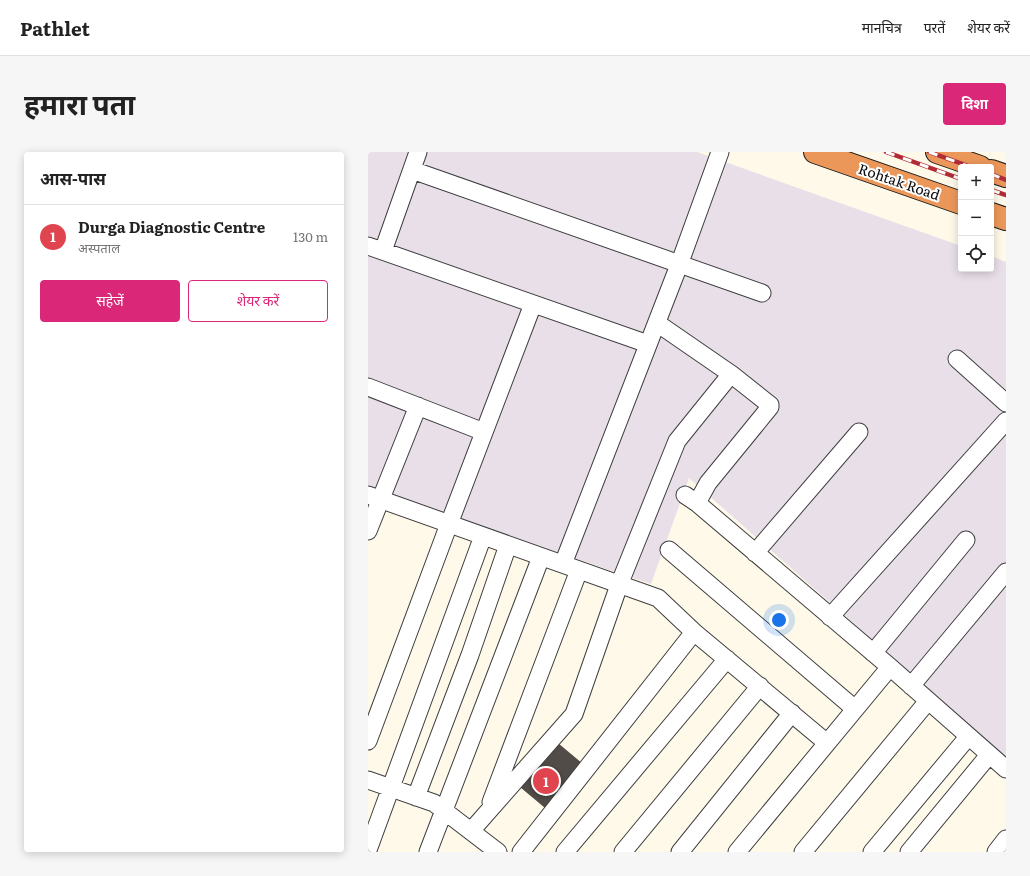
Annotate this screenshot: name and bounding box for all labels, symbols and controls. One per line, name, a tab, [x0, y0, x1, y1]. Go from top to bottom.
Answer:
text: Pathlet	[20, 14, 90, 42]
text: मानचित्र	[862, 17, 902, 37]
text: परतें	[924, 17, 945, 37]
text: शेयर करें	[967, 17, 1010, 37]
text: हमारा पता	[24, 82, 135, 124]
button: दिशा	[943, 83, 1006, 125]
street label: Rohtak Road	[856, 158, 943, 204]
map controls	[958, 164, 994, 272]
button: +	[958, 164, 994, 200]
text: आस-पास	[40, 165, 106, 190]
button: −	[958, 200, 994, 236]
text: Durga Diagnostic Centre	[78, 215, 265, 238]
text: 1	[50, 227, 56, 246]
text: 130 m	[293, 227, 328, 246]
button: locate	[958, 236, 994, 272]
text: अस्पताल	[78, 238, 120, 257]
button: सहेजें	[40, 280, 180, 322]
button: शेयर करें	[188, 280, 328, 322]
your location	[769, 610, 789, 630]
pin: 1	[533, 766, 559, 796]

